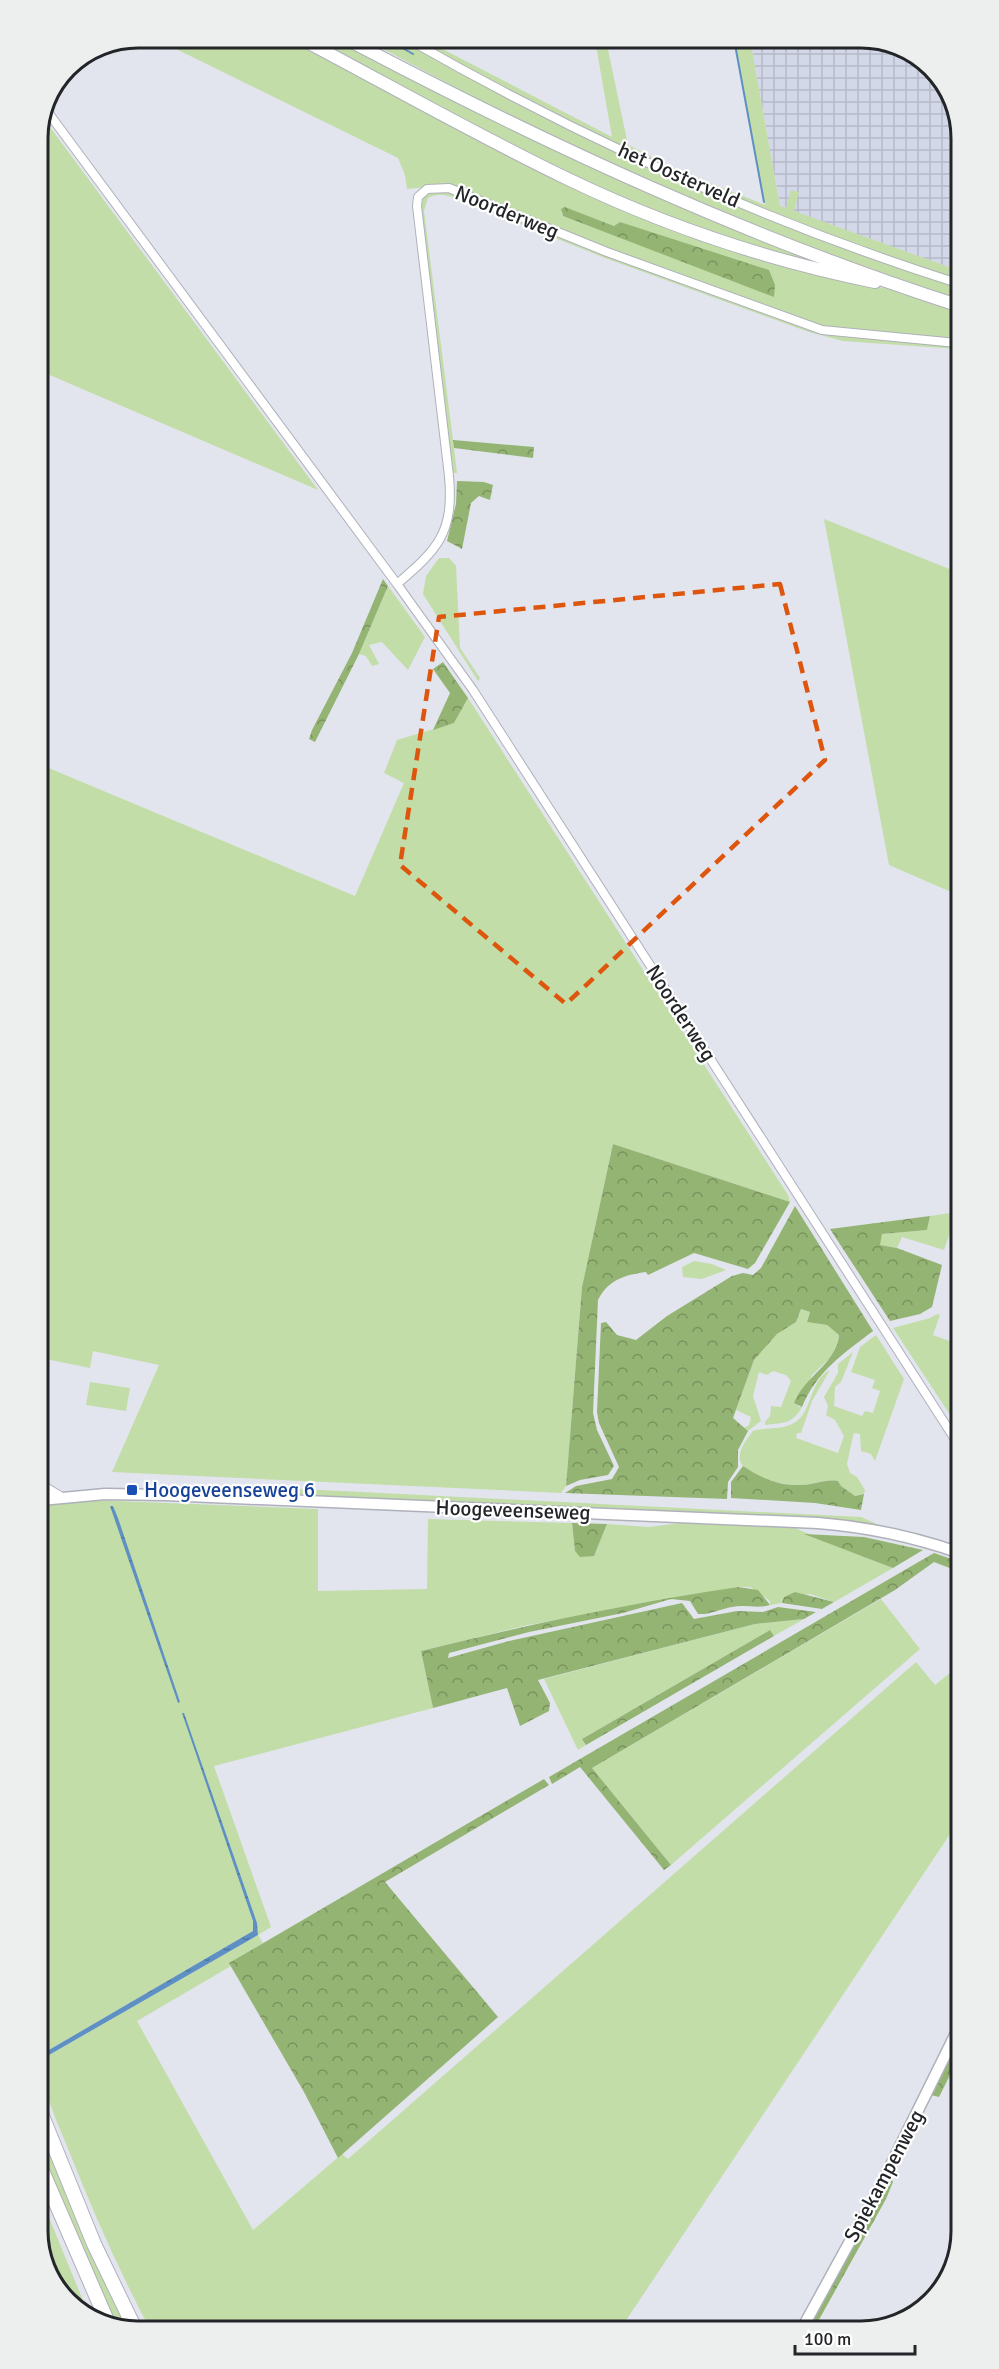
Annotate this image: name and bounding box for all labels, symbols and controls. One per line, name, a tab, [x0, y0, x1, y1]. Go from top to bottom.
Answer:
street label: het Oosterveld	[614, 137, 744, 213]
street label: Noorderweg	[451, 179, 563, 245]
street label: Noorderweg	[640, 960, 722, 1066]
place label: Hoogeveenseweg 6	[144, 1477, 315, 1503]
marker: Hoogeveenseweg 6	[125, 1483, 139, 1497]
street label: Hoogeveenseweg	[435, 1494, 591, 1526]
street label: Spiekampenweg	[838, 2105, 930, 2247]
scale bar	[795, 2318, 915, 2356]
text: 100 m	[804, 2328, 851, 2350]

